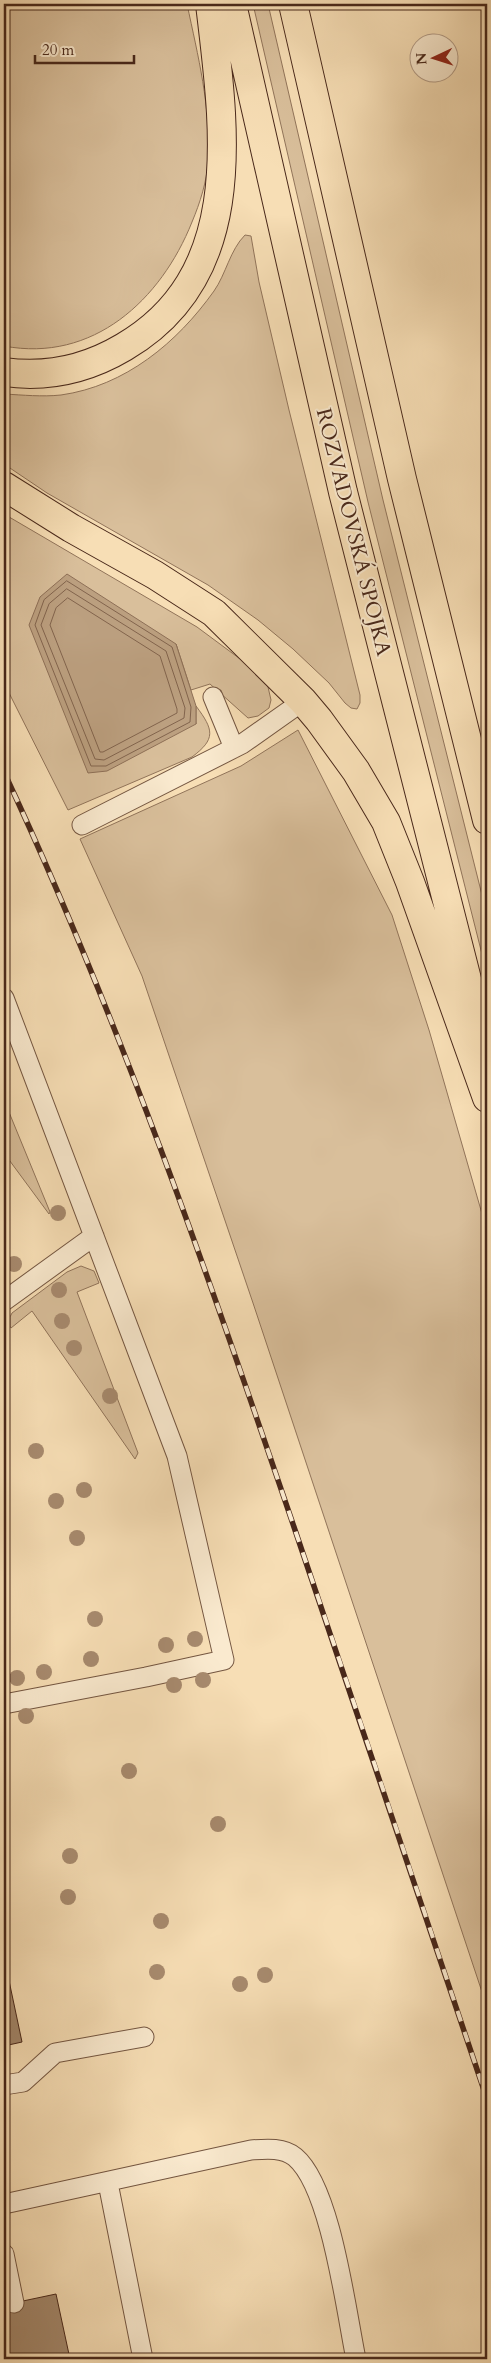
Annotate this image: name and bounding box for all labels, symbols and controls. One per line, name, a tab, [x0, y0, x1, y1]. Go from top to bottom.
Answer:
scale bar	[35, 32, 134, 64]
north arrow	[408, 32, 458, 82]
text: 20 m	[42, 40, 74, 60]
text: N	[412, 52, 431, 66]
street label: ROZVADOVSKÁ SPOJKA	[309, 405, 398, 659]

